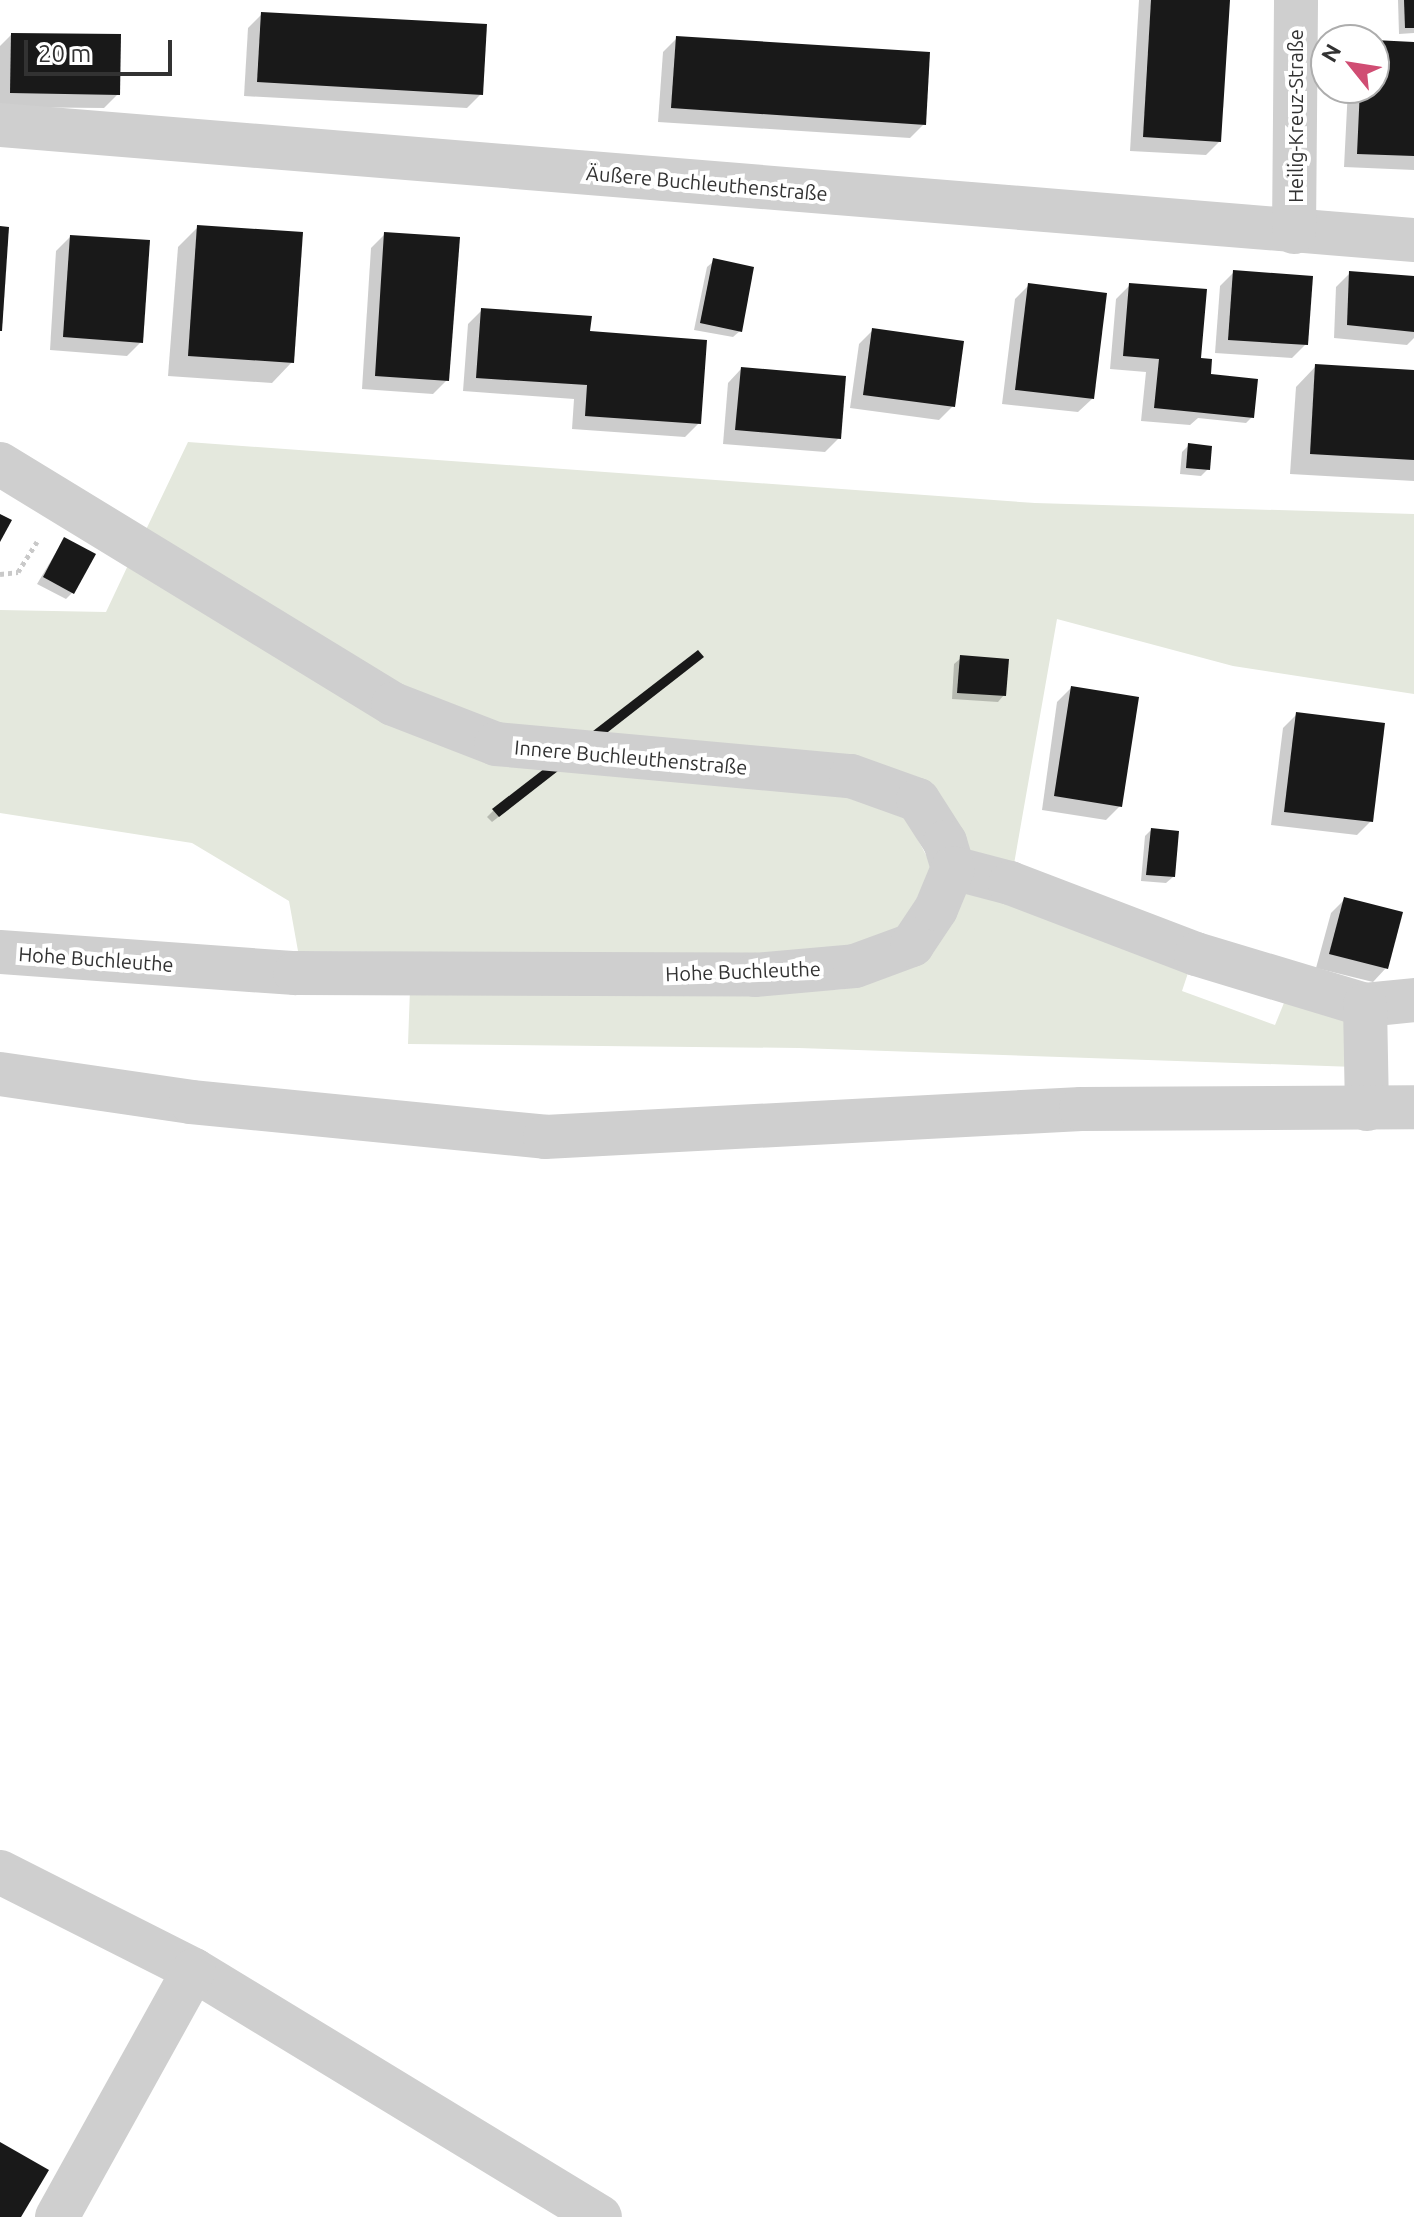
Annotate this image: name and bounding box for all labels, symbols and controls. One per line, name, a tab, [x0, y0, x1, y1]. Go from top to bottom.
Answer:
scale bar	[28, 24, 176, 74]
north arrow	[1310, 24, 1390, 104]
street label: Heilig-Kreuz-Straße	[1283, 29, 1307, 203]
text: N	[1316, 39, 1345, 66]
text: 20 m	[38, 40, 91, 67]
street label: Äußere Buchleuthenstraße	[585, 160, 829, 206]
street label: Innere Buchleuthenstraße	[513, 735, 749, 779]
street label: Hohe Buchleuthe	[18, 942, 174, 976]
street label: Hohe Buchleuthe	[665, 956, 821, 986]

